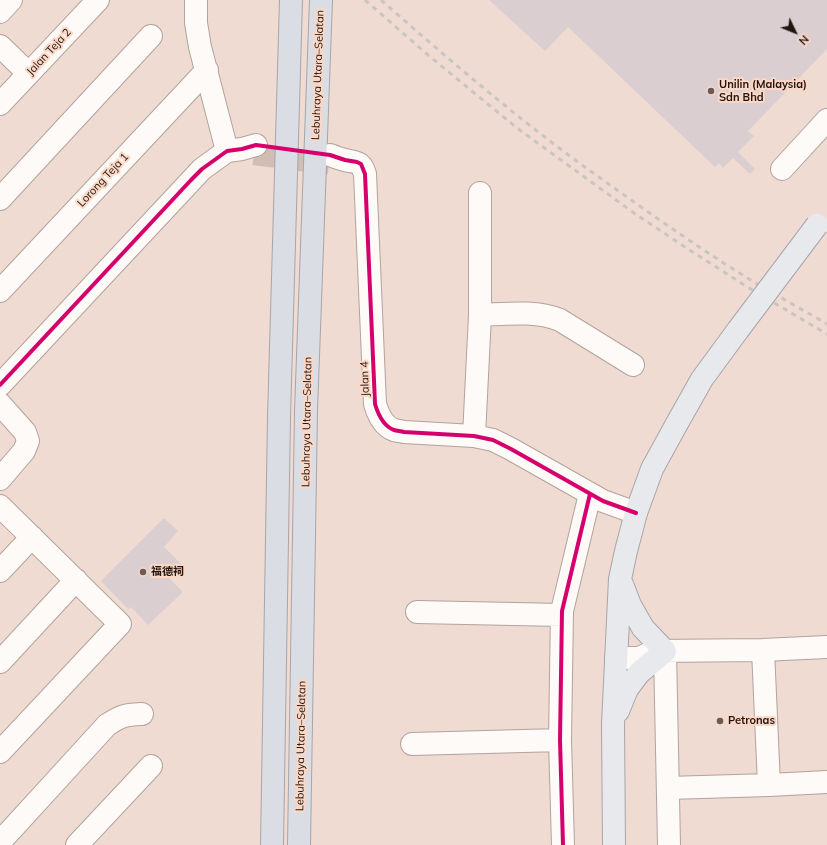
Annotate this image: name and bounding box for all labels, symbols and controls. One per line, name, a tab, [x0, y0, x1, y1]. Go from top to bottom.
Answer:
street label: Lebuhraya Utara–Selatan	[309, 10, 327, 140]
north arrow	[775, 12, 815, 52]
street label: Jalan Teja 2	[24, 26, 74, 78]
text: N	[796, 32, 812, 48]
place label: Unilin (Malaysia) Sdn Bhd	[719, 78, 807, 104]
marker: Unilin (Malaysia) Sdn Bhd	[706, 86, 716, 96]
street label: Lorong Teja 1	[75, 150, 131, 210]
street label: Lebuhraya Utara–Selatan	[299, 357, 315, 487]
street label: Jalan 4	[358, 361, 372, 397]
place label: 福德祠	[151, 565, 184, 579]
marker: 福德祠	[138, 567, 148, 577]
street label: Lebuhraya Utara–Selatan	[293, 681, 309, 811]
place label: Petronas	[728, 714, 775, 728]
marker: Petronas	[715, 716, 725, 726]

